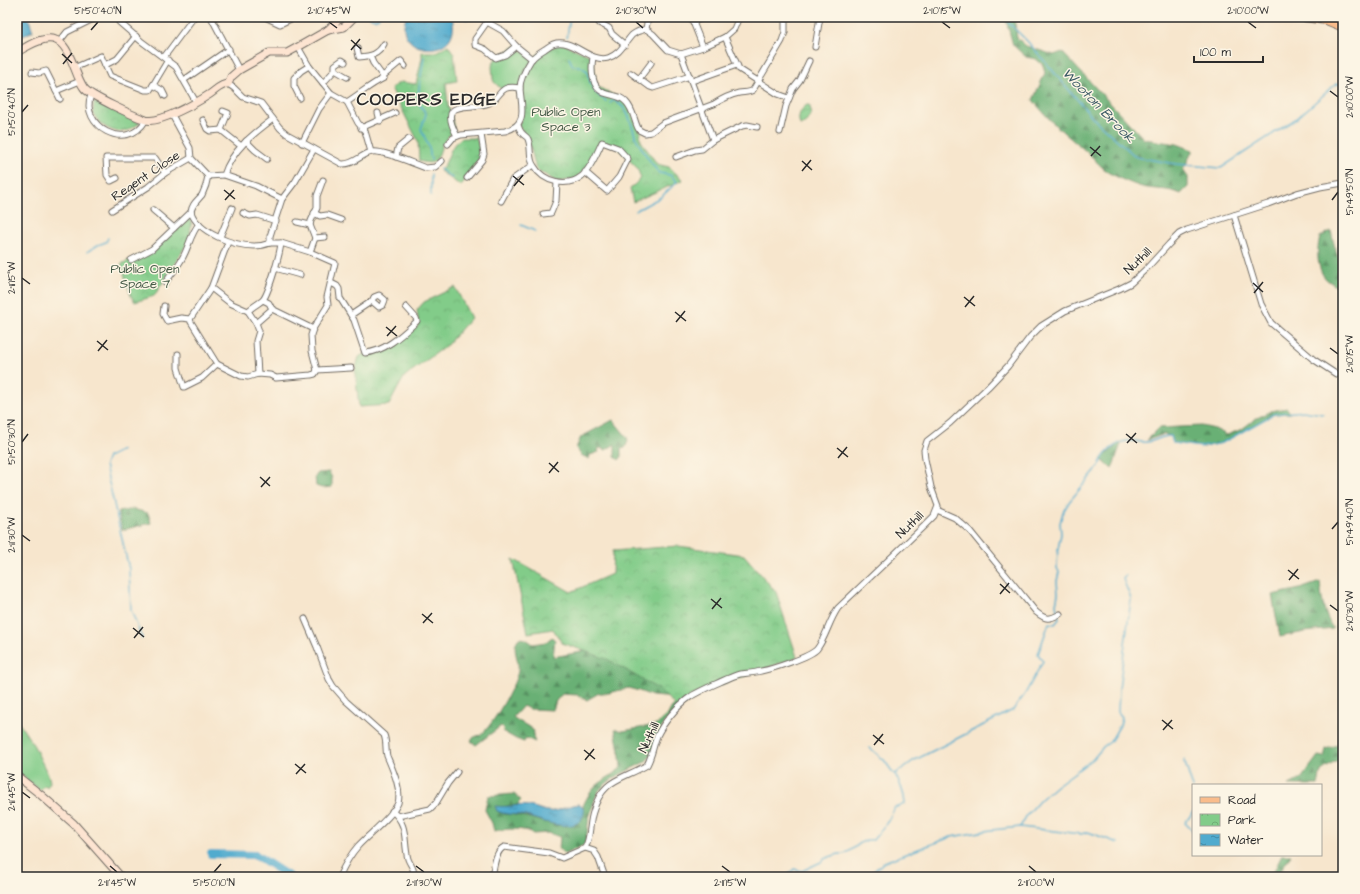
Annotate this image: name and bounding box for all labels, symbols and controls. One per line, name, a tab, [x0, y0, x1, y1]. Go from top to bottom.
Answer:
text: 51°50'40"N	[74, 4, 122, 18]
text: 2°10'45"W	[308, 4, 351, 18]
text: 2°10'30"W	[616, 4, 657, 18]
text: 2°10'15"W	[923, 4, 961, 18]
text: 2°10'00"W	[1227, 4, 1269, 18]
scale bar	[1194, 38, 1263, 64]
text: 100 m	[1200, 44, 1231, 61]
water label: Wooton Brook	[1057, 64, 1139, 148]
text: 2°10'00"W	[1343, 76, 1357, 118]
text: 51°50'40"N	[5, 88, 19, 136]
district label: COOPERS EDGE	[357, 88, 497, 112]
park label: Public Open Space 3	[531, 103, 601, 136]
street label: Regent Close	[108, 146, 184, 206]
text: 51°49'50"N	[1343, 169, 1357, 215]
street label: Nuthill	[1120, 243, 1156, 278]
park label: Public Open Space 7	[110, 260, 180, 293]
text: 2°11'15"W	[5, 261, 19, 294]
text: 2°10'15"W	[1343, 335, 1357, 373]
text: 51°50'30"N	[5, 419, 19, 465]
text: 51°49'40"N	[1343, 499, 1357, 545]
street label: Nuthill	[892, 507, 928, 542]
text: 2°11'30"W	[5, 517, 19, 553]
text: 2°10'30"W	[1343, 590, 1357, 631]
street label: Nuthill	[634, 719, 664, 756]
text: 2°11'45"W	[5, 773, 19, 811]
legend	[1192, 784, 1322, 856]
text: Road	[1228, 792, 1256, 809]
text: Park	[1228, 812, 1256, 829]
text: Water	[1228, 832, 1264, 849]
text: 2°11'45"W	[98, 876, 136, 890]
text: 51°50'10"N	[193, 876, 235, 890]
text: 2°11'30"W	[406, 876, 442, 890]
text: 2°11'15"W	[714, 876, 747, 890]
text: 2°11'00"W	[1018, 876, 1055, 890]

